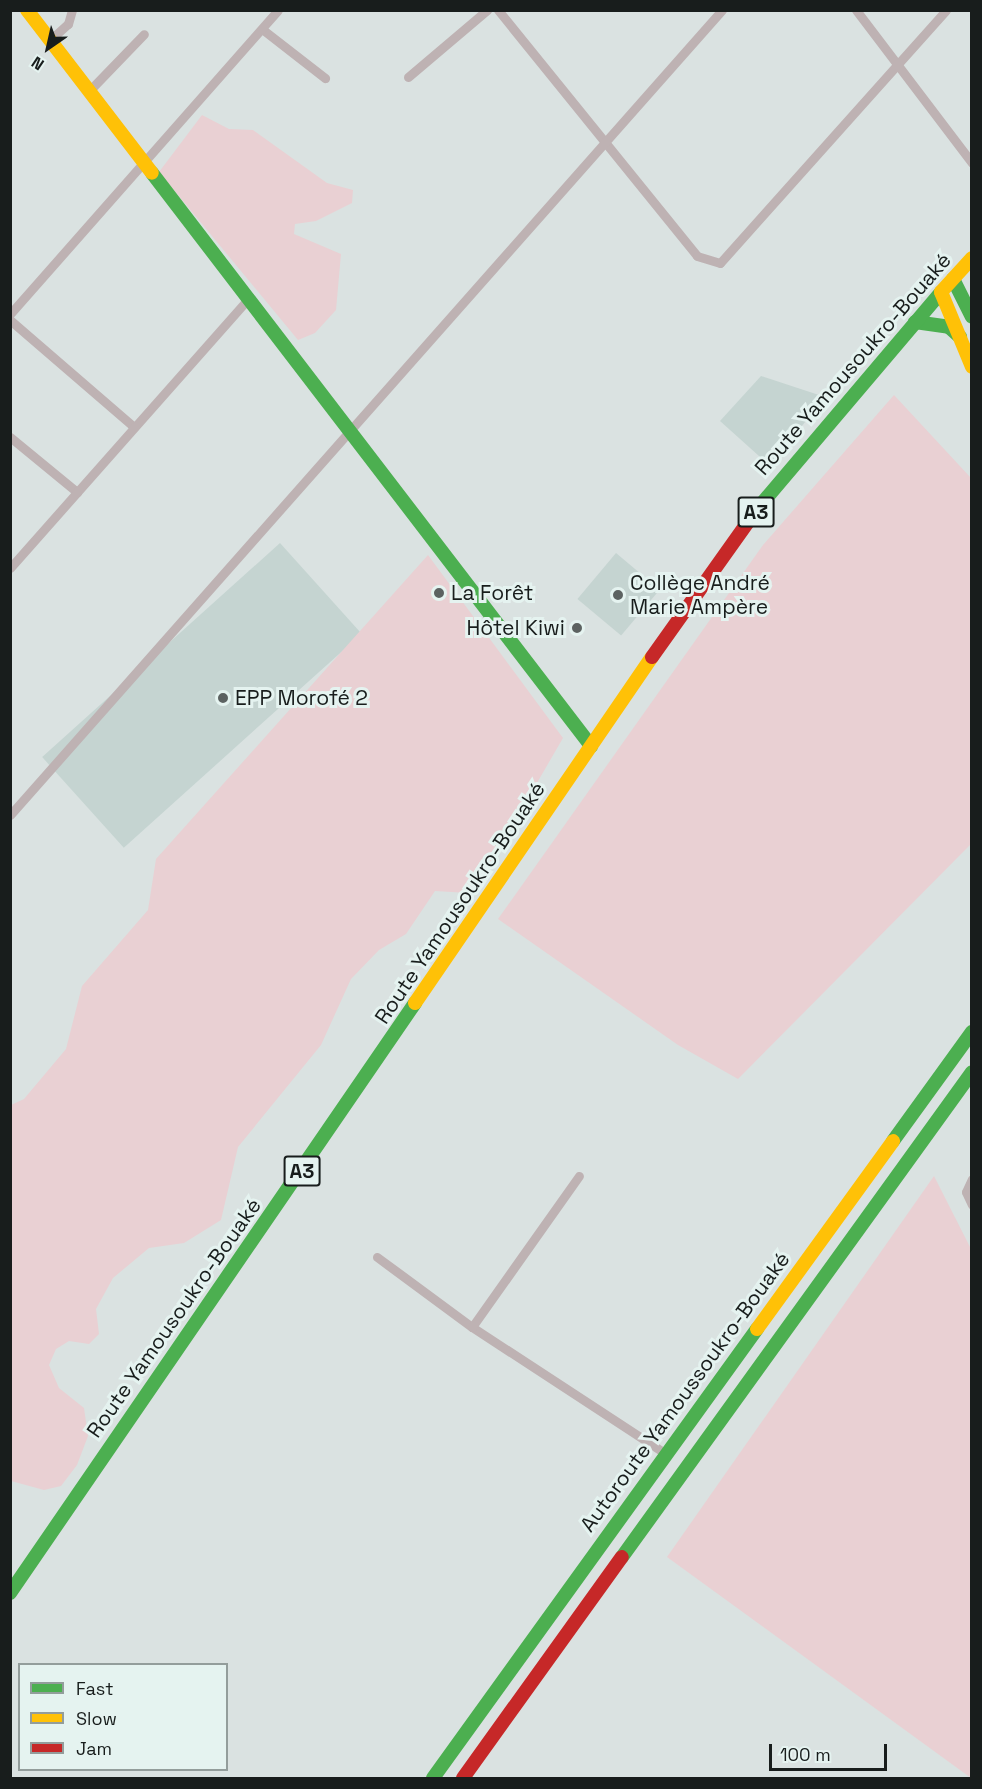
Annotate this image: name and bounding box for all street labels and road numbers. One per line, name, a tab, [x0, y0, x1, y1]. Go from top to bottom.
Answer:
street label: Route Yamousoukro-Bouaké	[750, 248, 956, 480]
road number: A3	[736, 495, 776, 529]
street label: Route Yamousoukro-Bouaké	[369, 777, 551, 1029]
road number: A3	[282, 1154, 322, 1188]
street label: Route Yamousoukro-Bouaké	[82, 1193, 266, 1443]
street label: Autoroute Yamoussoukro-Bouaké	[575, 1247, 795, 1537]

